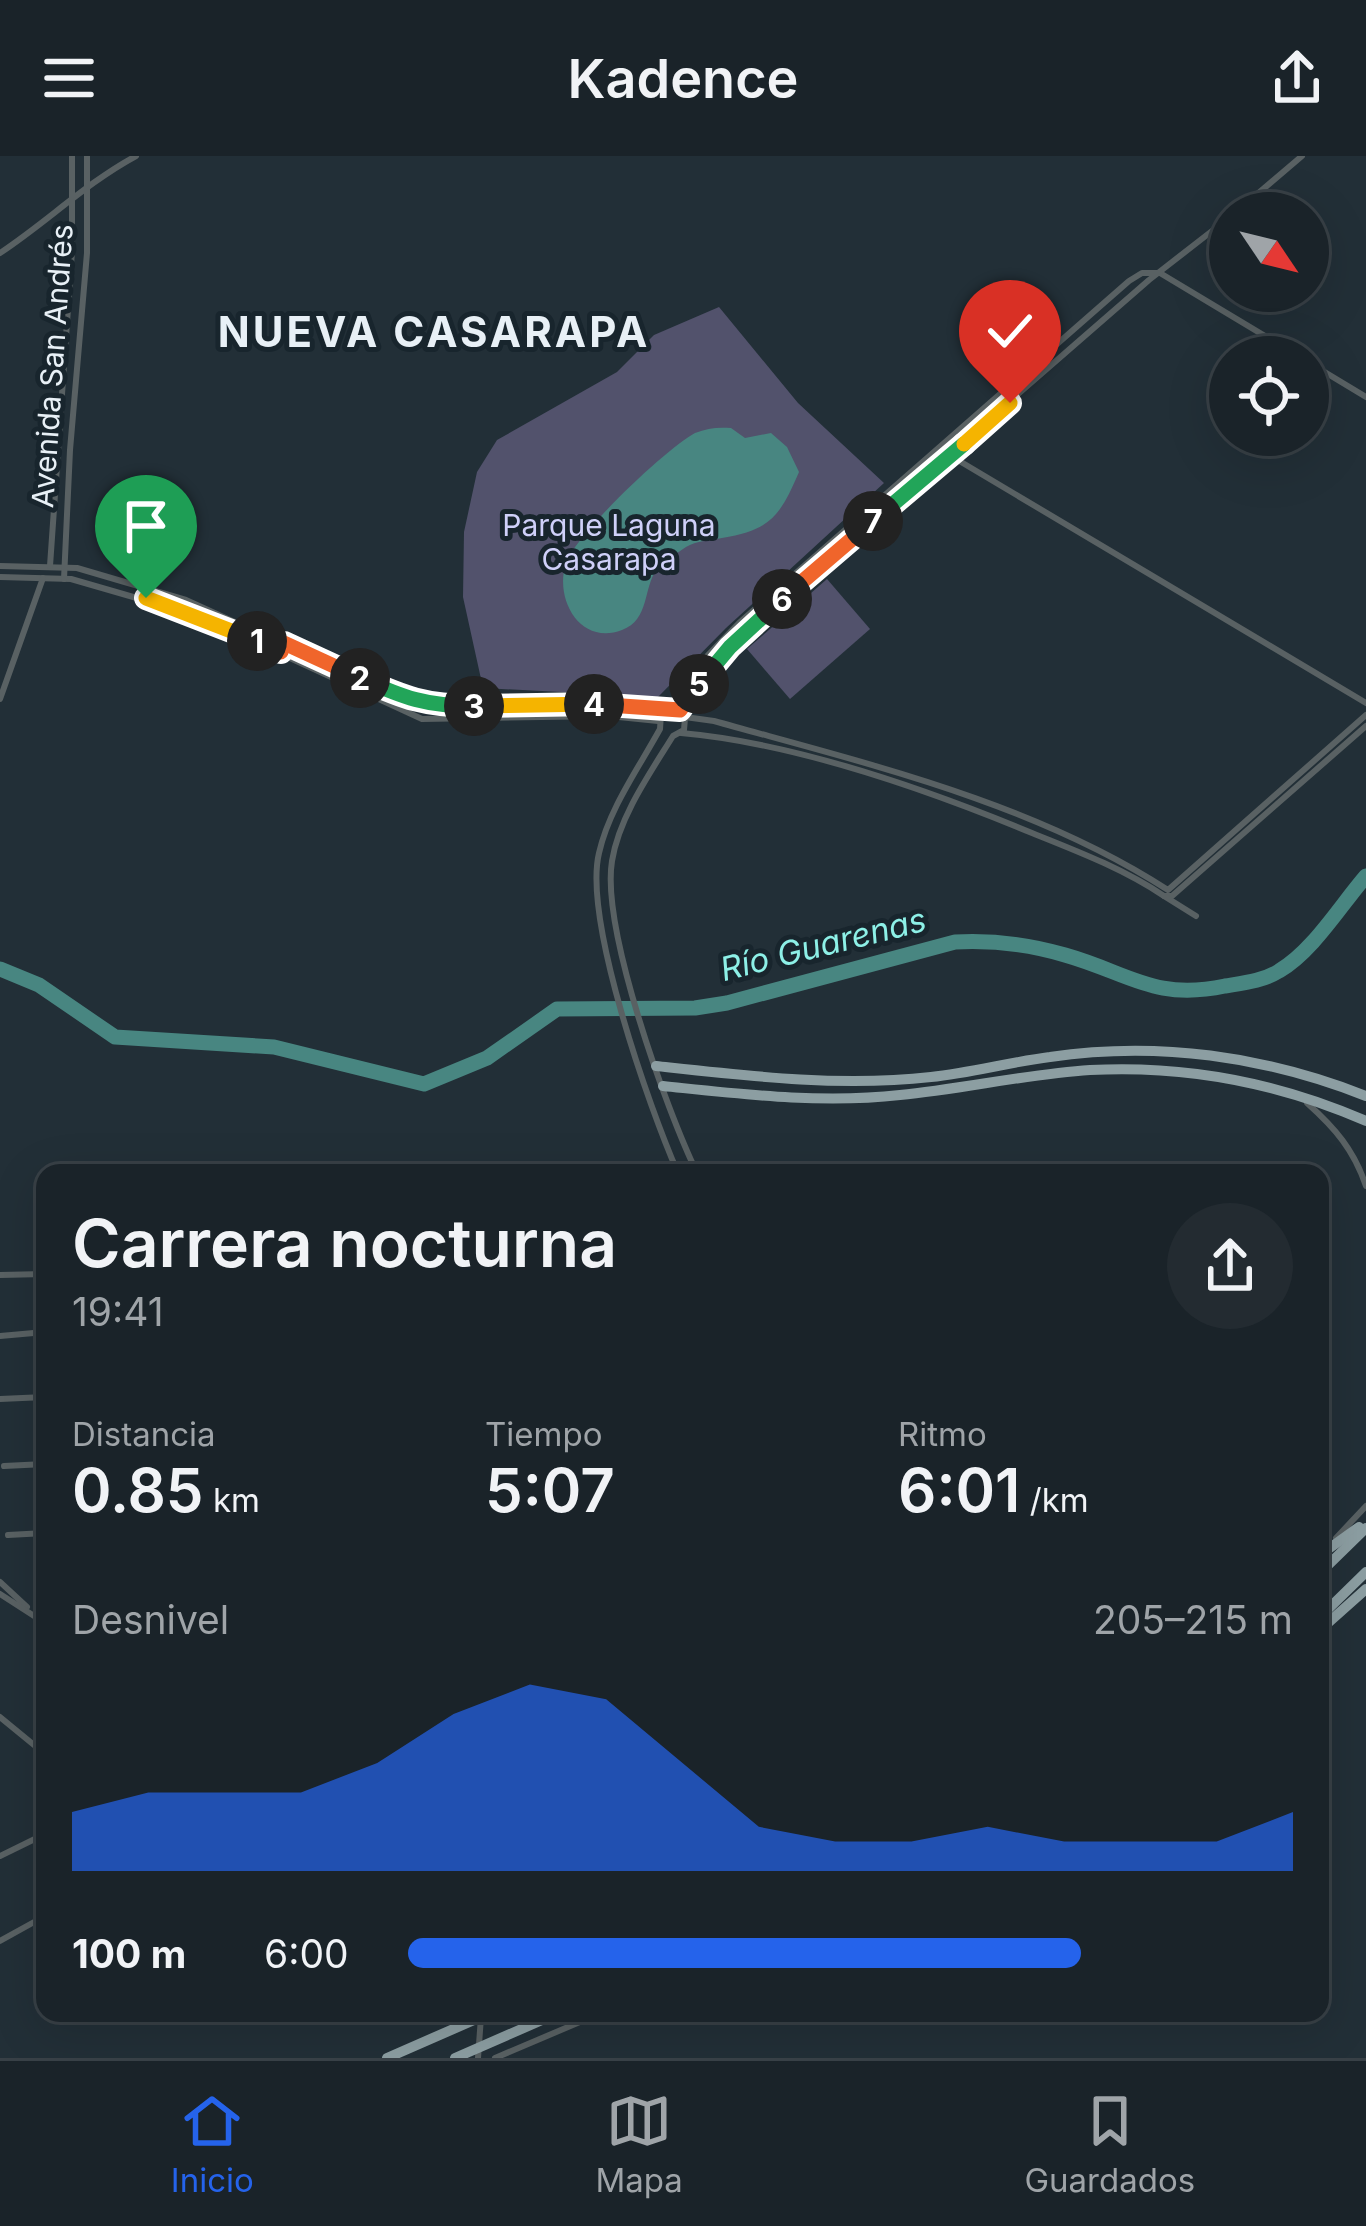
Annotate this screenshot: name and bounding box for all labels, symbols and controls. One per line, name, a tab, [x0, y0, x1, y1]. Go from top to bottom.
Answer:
icon: menu	[36, 45, 102, 111]
icon: share	[1264, 45, 1330, 111]
text: Kadence	[567, 46, 799, 111]
north arrow	[1209, 192, 1329, 312]
map controls	[1209, 192, 1329, 456]
street label: Avenida San Andrés	[24, 223, 80, 509]
pin	[959, 280, 1061, 403]
icon: check	[977, 298, 1043, 364]
district label: NUEVA CASARAPA	[218, 306, 650, 357]
button: locate	[1209, 336, 1329, 456]
pin	[95, 475, 197, 598]
pin: 7	[843, 491, 903, 551]
icon: arrive	[113, 493, 179, 559]
text: 7	[863, 501, 883, 541]
park label: Parque Laguna Casarapa	[502, 507, 716, 577]
pin: 6	[752, 569, 812, 629]
text: 6	[771, 579, 793, 619]
pin: 1	[227, 611, 287, 671]
text: 1	[250, 621, 264, 661]
pin: 2	[330, 648, 390, 708]
pin: 5	[669, 654, 729, 714]
text: 2	[350, 658, 370, 698]
text: 5	[688, 664, 710, 704]
pin: 4	[564, 674, 624, 734]
pin: 3	[444, 676, 504, 736]
text: 4	[583, 684, 605, 724]
text: 3	[463, 686, 485, 726]
water label: Río Guarenas	[716, 899, 930, 989]
text: Carrera nocturna	[72, 1203, 617, 1283]
button: share	[1167, 1203, 1293, 1329]
text: 19:41	[72, 1288, 164, 1335]
text: Distancia	[72, 1414, 216, 1454]
text: Tiempo	[485, 1414, 602, 1454]
text: Ritmo	[898, 1414, 987, 1454]
text: 0.85	[72, 1454, 204, 1526]
text: 5:07	[485, 1454, 615, 1526]
text: 6:01	[898, 1454, 1020, 1526]
text: km	[204, 1480, 260, 1520]
text: /km	[1020, 1480, 1089, 1520]
text: Desnivel	[72, 1596, 229, 1643]
text: 205–215 m	[1093, 1596, 1293, 1643]
text: 100 m	[72, 1930, 186, 1977]
text: 6:00	[264, 1930, 349, 1977]
tab: Inicio	[171, 2088, 254, 2200]
tab: Mapa	[595, 2088, 683, 2200]
tab: Guardados	[1024, 2088, 1195, 2200]

